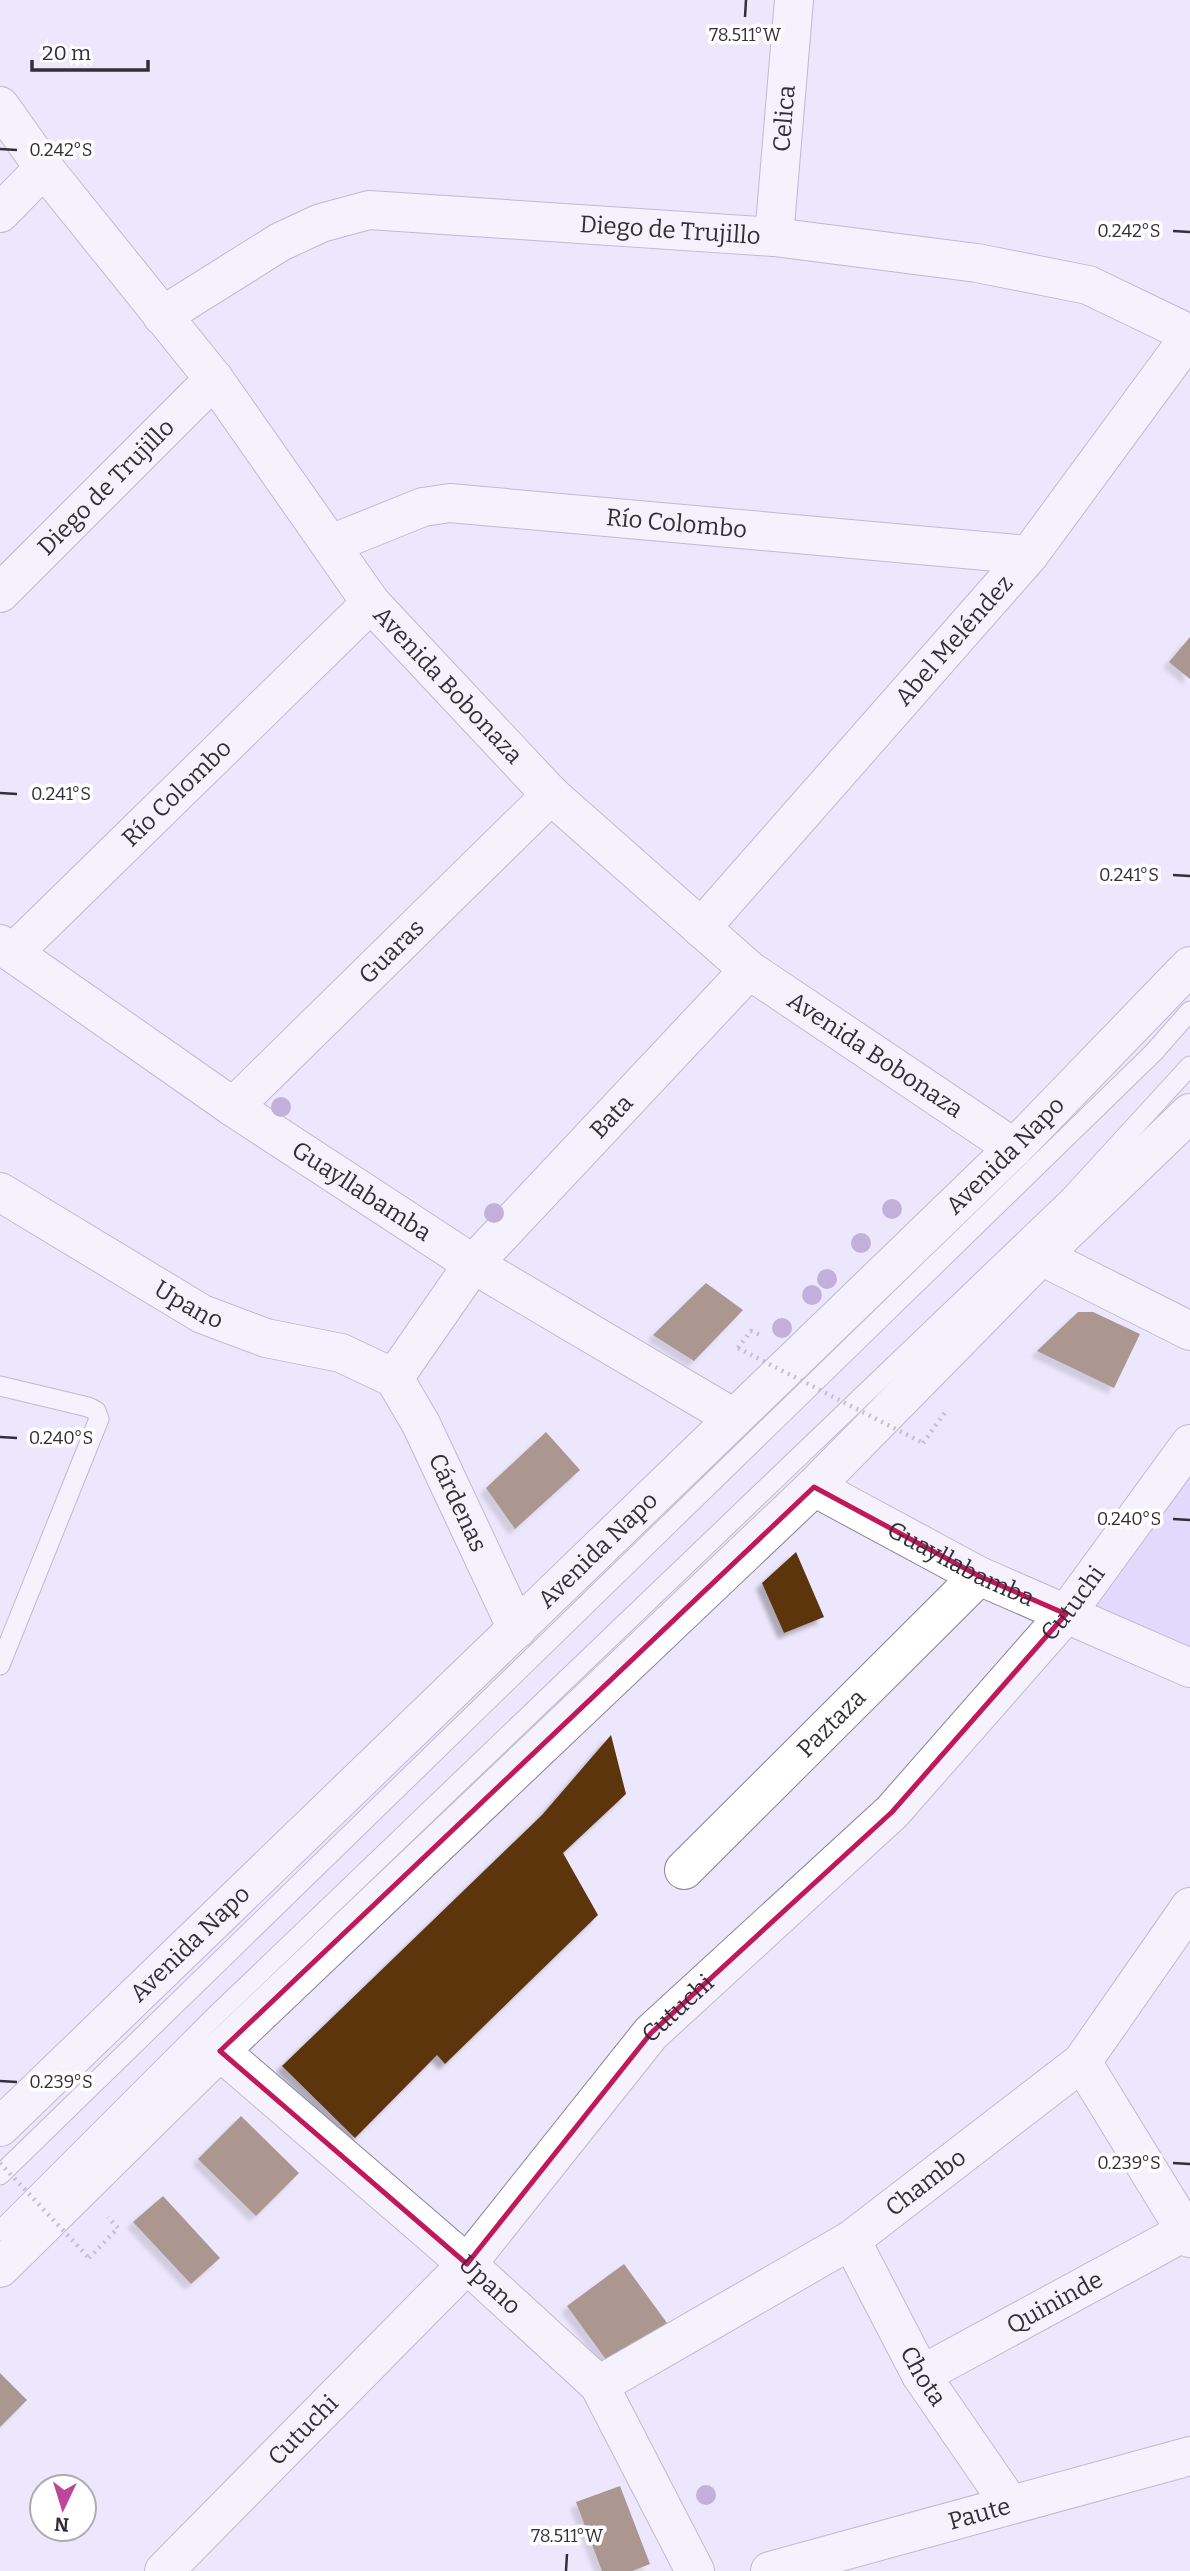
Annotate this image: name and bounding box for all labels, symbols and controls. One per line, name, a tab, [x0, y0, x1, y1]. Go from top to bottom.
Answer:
text: 78.511°W	[709, 24, 782, 46]
scale bar	[32, 28, 147, 72]
text: 20 m	[42, 40, 91, 66]
street label: Celica	[767, 84, 801, 153]
text: 0.242°S	[29, 139, 93, 161]
street label: Diego de Trujillo	[579, 210, 761, 250]
text: 0.242°S	[1097, 220, 1161, 242]
street label: Diego de Trujillo	[32, 413, 180, 561]
street label: Río Colombo	[605, 503, 748, 544]
street label: Abel Meléndez	[889, 570, 1019, 711]
street label: Avenida Bobonaza	[368, 601, 528, 769]
street label: Río Colombo	[116, 734, 237, 852]
text: 0.241°S	[31, 783, 91, 805]
text: 0.241°S	[1099, 864, 1159, 886]
street label: Guaras	[353, 914, 430, 990]
street label: Avenida Bobonaza	[782, 986, 968, 1124]
street label: Bata	[584, 1089, 639, 1144]
street label: Avenida Napo	[940, 1091, 1070, 1220]
street label: Guayllabamba	[287, 1135, 437, 1247]
street label: Upano	[149, 1275, 227, 1335]
text: 0.240°S	[29, 1427, 93, 1449]
street label: Cárdenas	[423, 1449, 493, 1556]
street label: Avenida Napo	[532, 1486, 663, 1614]
text: 0.240°S	[1097, 1508, 1161, 1530]
street label: Guayllabamba	[883, 1515, 1039, 1612]
street label: Cutuchi	[1035, 1560, 1111, 1646]
street label: Paztaza	[791, 1683, 871, 1763]
street label: Avenida Napo	[124, 1880, 256, 2008]
street label: Cutuchi	[636, 1969, 719, 2048]
text: 0.239°S	[29, 2071, 93, 2093]
street label: Chambo	[880, 2143, 971, 2222]
text: 0.239°S	[1097, 2152, 1161, 2174]
street label: Upano	[453, 2249, 527, 2320]
street label: Quininde	[1002, 2265, 1107, 2340]
street label: Chota	[894, 2341, 952, 2411]
street label: Cutuchi	[262, 2389, 344, 2471]
north arrow	[28, 2473, 98, 2543]
street label: Paute	[945, 2492, 1014, 2536]
text: N	[53, 2512, 70, 2536]
text: 78.511°W	[531, 2525, 604, 2547]

